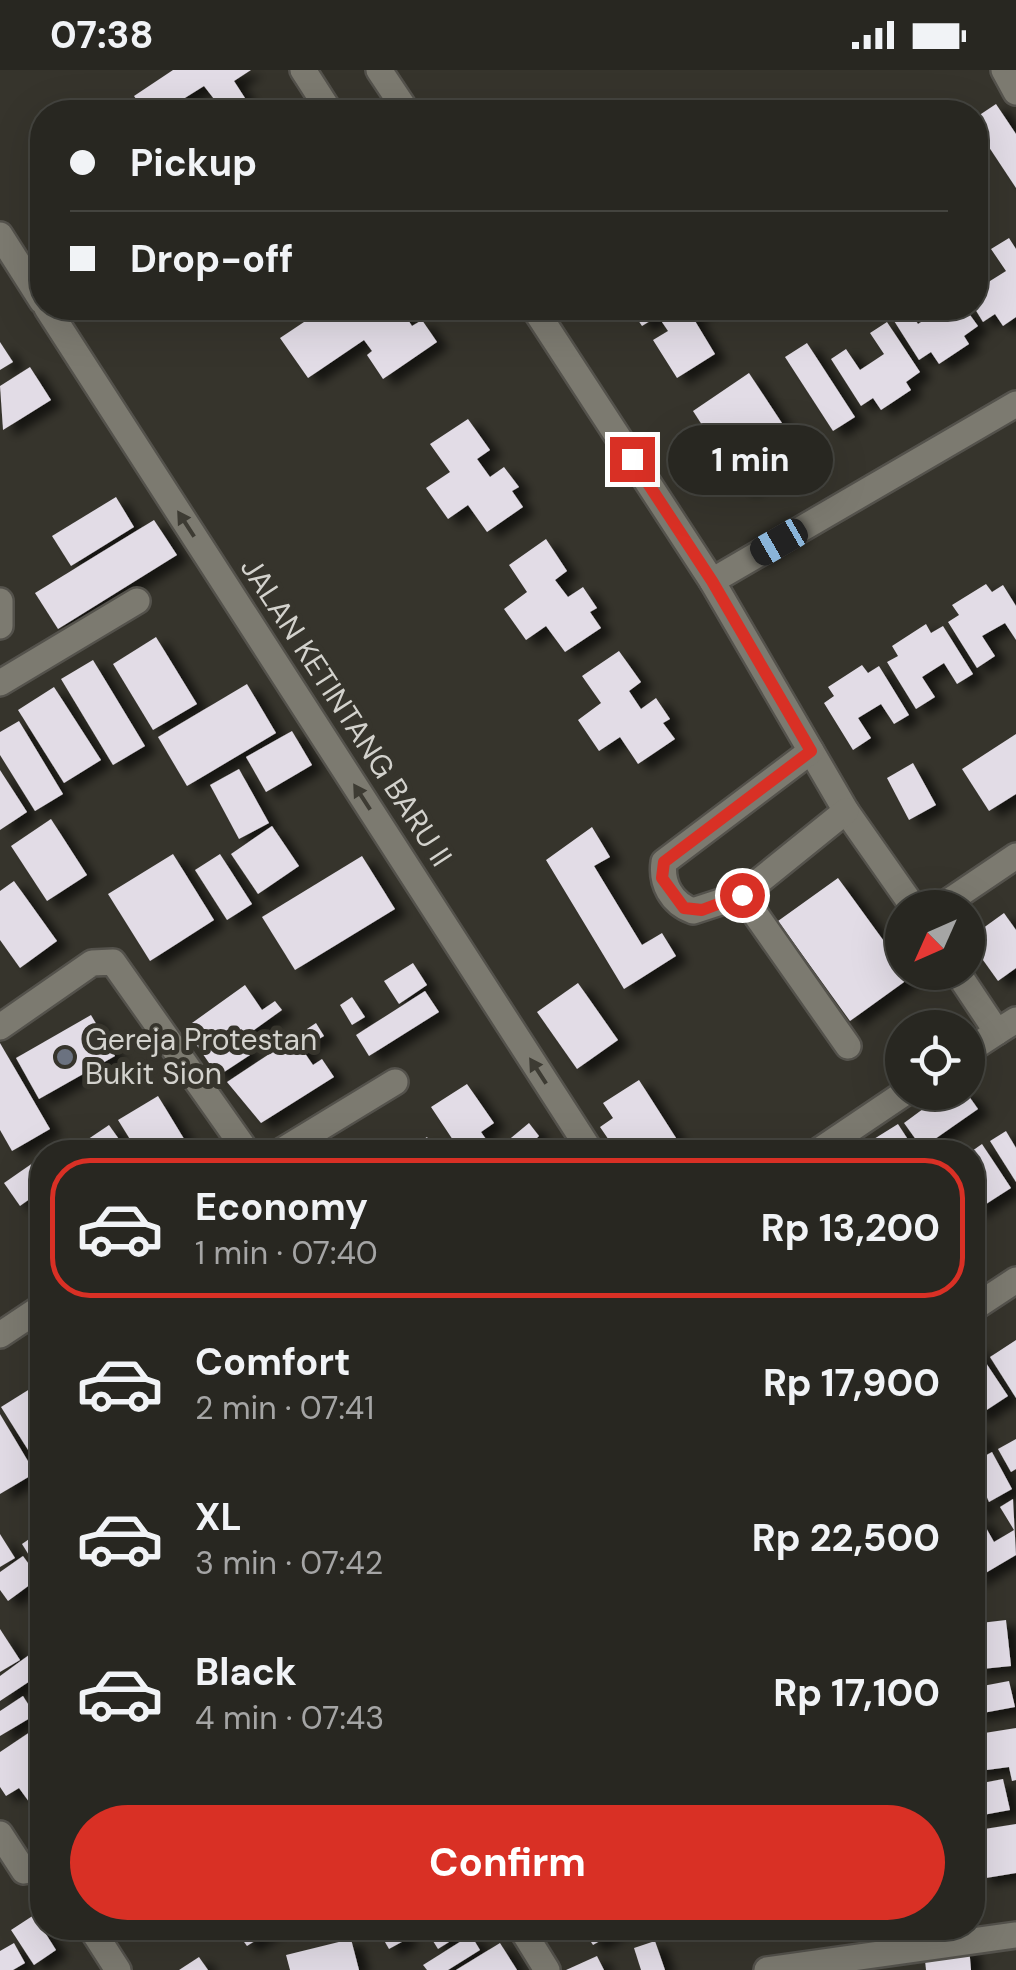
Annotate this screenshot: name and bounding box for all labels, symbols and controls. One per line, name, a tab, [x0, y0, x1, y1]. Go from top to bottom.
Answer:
text: 07:38	[50, 10, 154, 60]
text: Pickup	[130, 138, 257, 188]
text: Drop-off	[130, 234, 293, 284]
callout: 1 min	[667, 424, 832, 494]
route end	[610, 437, 655, 482]
text: 1 min	[712, 439, 789, 481]
one-way arrow	[178, 510, 196, 538]
car	[746, 514, 812, 570]
street label: JALAN KETINTANG BARU II	[232, 550, 461, 874]
one-way arrow	[354, 784, 372, 811]
route start	[720, 873, 765, 918]
north arrow	[885, 890, 985, 990]
map controls	[885, 890, 985, 1110]
button: locate	[885, 1010, 985, 1110]
place label: Gereja Protestan Bukit Sion	[85, 1020, 317, 1093]
marker: Gereja Protestan Bukit Sion	[54, 1046, 76, 1068]
one-way arrow	[530, 1057, 548, 1084]
text: Economy	[195, 1182, 368, 1232]
icon: car	[75, 1183, 165, 1273]
text: Rp 13,200	[761, 1203, 940, 1253]
text: 1 min · 07:40	[195, 1232, 378, 1274]
text: Comfort	[195, 1337, 351, 1387]
icon: car	[75, 1338, 165, 1428]
text: Rp 17,900	[763, 1358, 940, 1408]
text: 2 min · 07:41	[195, 1387, 374, 1429]
text: XL	[195, 1492, 242, 1542]
icon: car	[75, 1493, 165, 1583]
text: Rp 22,500	[752, 1513, 940, 1563]
text: 3 min · 07:42	[195, 1542, 383, 1584]
text: Black	[195, 1647, 297, 1697]
icon: car	[75, 1648, 165, 1738]
text: Rp 17,100	[773, 1668, 940, 1718]
text: 4 min · 07:43	[195, 1697, 384, 1739]
button: Confirm	[70, 1805, 945, 1920]

